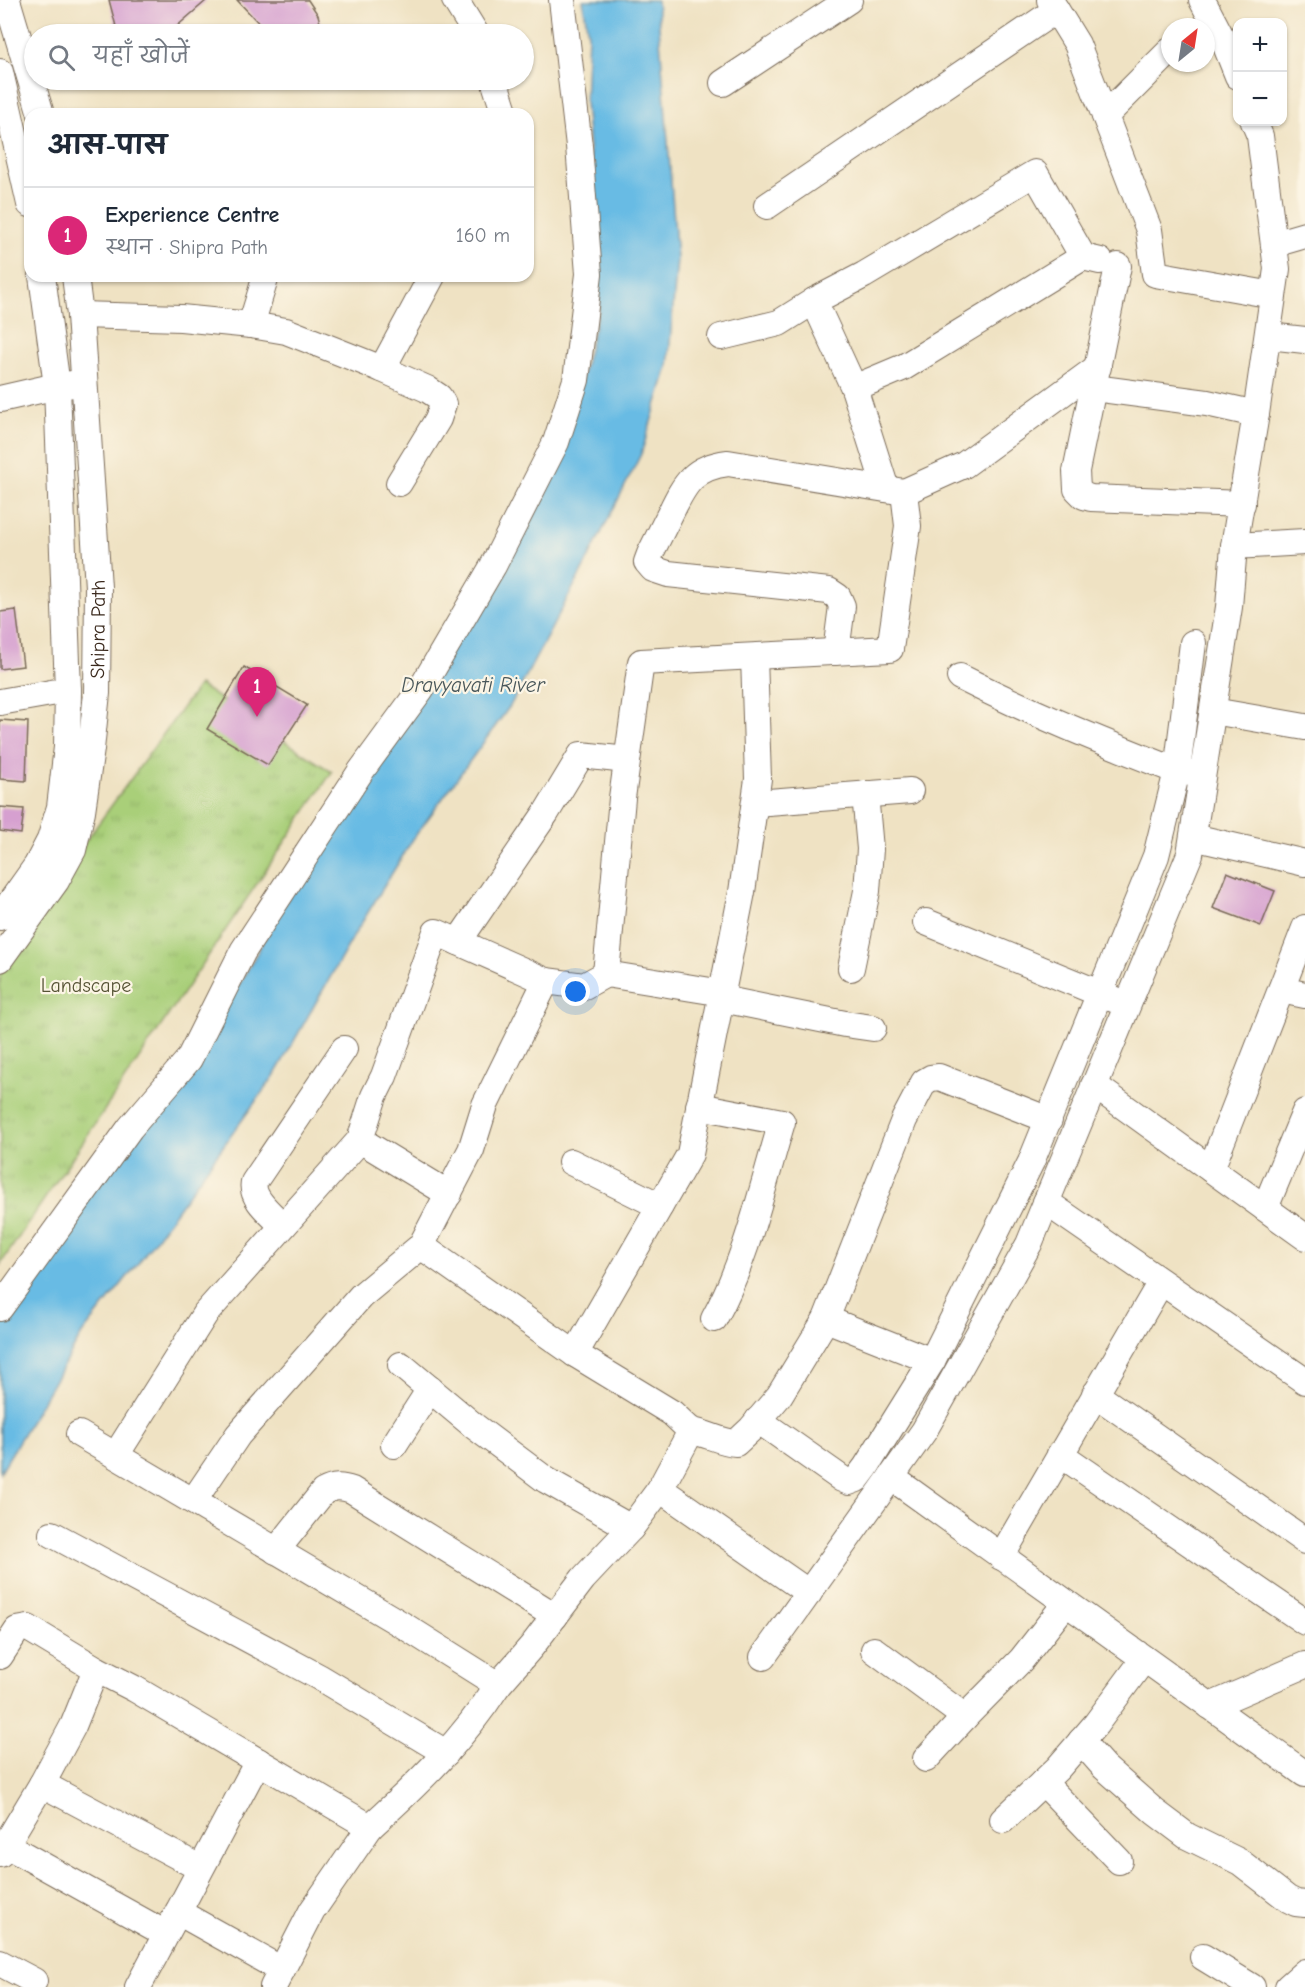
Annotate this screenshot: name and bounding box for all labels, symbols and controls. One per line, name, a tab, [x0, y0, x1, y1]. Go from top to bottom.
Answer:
north arrow	[1161, 18, 1215, 72]
map controls	[1233, 18, 1287, 126]
button: +	[1233, 18, 1287, 72]
search box	[24, 24, 534, 90]
icon: search	[45, 41, 78, 74]
text: यहाँ खोजें	[93, 43, 189, 69]
button: −	[1233, 72, 1287, 126]
text: आस-पास	[48, 131, 167, 161]
text: Experience Centre	[105, 202, 279, 228]
text: 1	[64, 224, 71, 247]
text: 160 m	[456, 224, 510, 247]
text: स्थान · Shipra Path	[105, 236, 268, 259]
street label: Shipra Path	[86, 579, 110, 679]
pin: 1	[238, 668, 276, 717]
water label: Dravyavati River	[401, 673, 546, 697]
park label: Landscape	[41, 974, 131, 997]
your location	[561, 977, 590, 1006]

